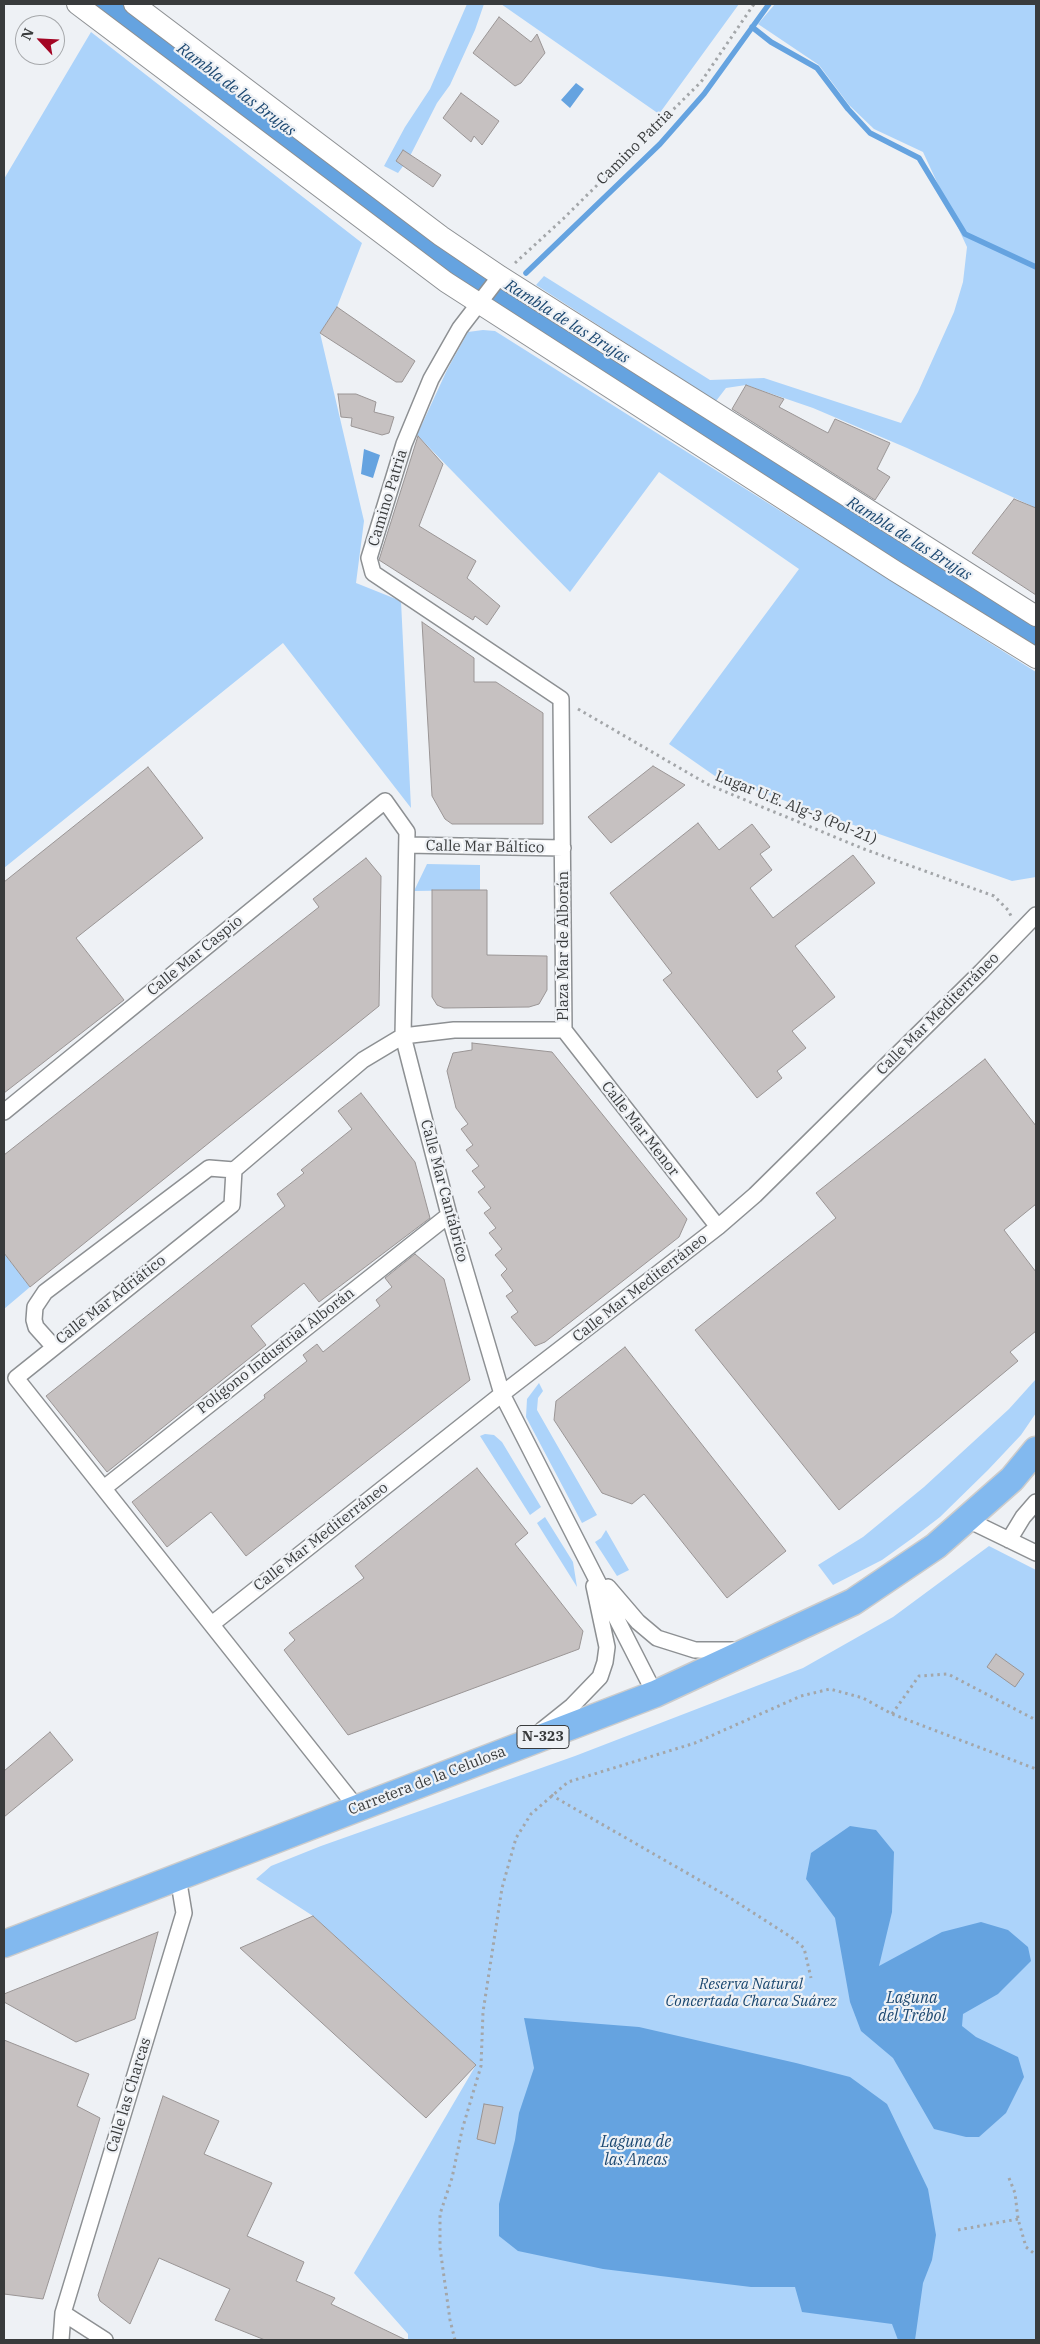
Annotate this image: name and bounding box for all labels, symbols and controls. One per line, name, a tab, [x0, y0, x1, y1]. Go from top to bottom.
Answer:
north arrow	[15, 15, 65, 65]
text: N	[17, 25, 38, 43]
water label: Rambla de las Brujas	[173, 39, 299, 141]
street label: Camino Patria	[593, 105, 677, 189]
water label: Rambla de las Brujas	[501, 276, 633, 368]
street label: Camino Patria	[365, 447, 411, 549]
water label: Rambla de las Brujas	[843, 493, 975, 585]
street label: Lugar U.E. Alg-3 (Pol-21)	[712, 767, 880, 849]
street label: Calle Mar Báltico	[426, 837, 544, 857]
street label: Plaza Mar de Alborán	[555, 871, 573, 1021]
street label: Calle Mar Caspio	[144, 912, 246, 1000]
street label: Calle Mar Mediterráneo	[873, 949, 1003, 1079]
street label: Calle Mar Menor	[597, 1078, 683, 1180]
street label: Calle Mar Cantábrico	[416, 1118, 472, 1264]
street label: Calle Mar Mediterráneo	[569, 1230, 711, 1346]
street label: Calle Mar Adriático	[52, 1252, 170, 1348]
street label: Polígono Industrial Alborán	[194, 1284, 358, 1418]
street label: Calle Mar Mediterráneo	[250, 1479, 392, 1595]
road number: N-323	[517, 1725, 569, 1748]
street label: Carretera de la Celulosa	[346, 1743, 508, 1819]
park label: Reserva Natural Concertada Charca Suárez	[666, 1976, 836, 2011]
water label: Laguna del Trébol	[878, 1988, 946, 2026]
street label: Calle las Charcas	[103, 2036, 155, 2154]
water label: Laguna de las Aneas	[601, 2132, 671, 2170]

